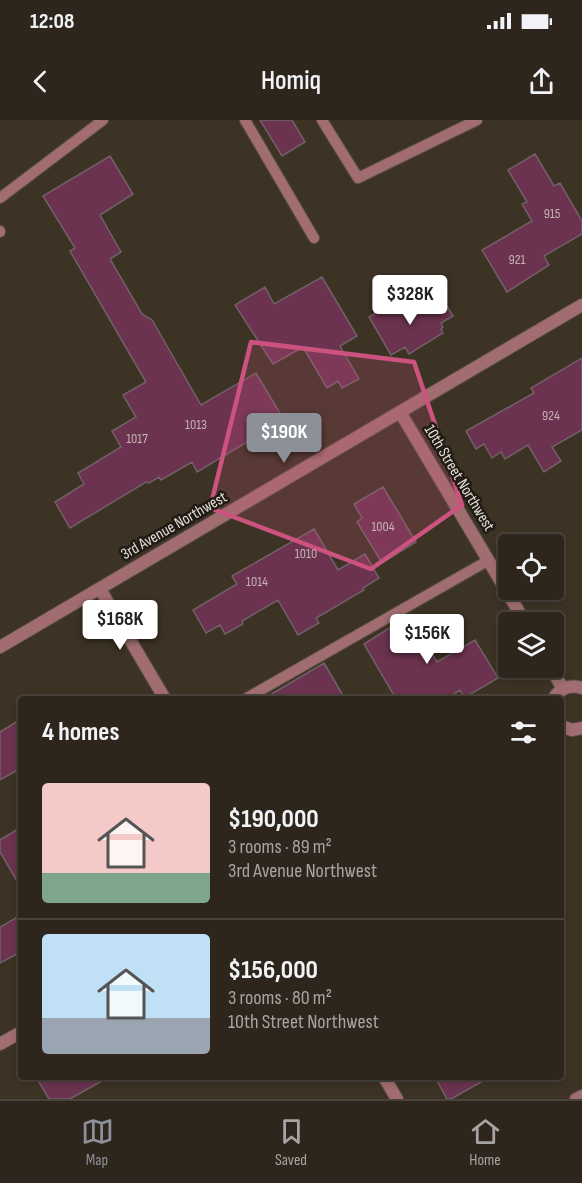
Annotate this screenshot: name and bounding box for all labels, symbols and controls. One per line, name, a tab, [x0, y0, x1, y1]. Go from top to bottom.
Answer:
text: 12:08	[30, 8, 74, 35]
icon: back	[24, 65, 57, 98]
text: Homiq	[261, 65, 321, 97]
icon: share	[525, 65, 558, 98]
house number: 915	[544, 205, 561, 222]
house number: 921	[509, 251, 526, 268]
pin: $328K	[368, 275, 452, 326]
text: $328K	[386, 282, 434, 306]
house number: 924	[542, 407, 560, 424]
pin: $190K	[242, 413, 326, 464]
house number: 1013	[185, 416, 207, 433]
text: $190K	[261, 420, 307, 444]
street label: 10th Street Northwest	[420, 421, 498, 535]
house number: 1017	[126, 430, 148, 447]
street label: 3rd Avenue Northwest	[118, 488, 230, 564]
house number: 1004	[371, 518, 395, 535]
map controls	[498, 534, 564, 678]
button: locate	[498, 534, 564, 600]
house number: 1010	[295, 545, 317, 562]
house number: 1014	[246, 573, 268, 590]
pin: $168K	[78, 600, 162, 651]
text: $168K	[97, 607, 143, 631]
button: layers	[498, 612, 564, 678]
pin: $156K	[385, 614, 469, 665]
text: $156K	[404, 621, 450, 645]
icon: filters	[507, 716, 540, 749]
text: 4 homes	[42, 717, 119, 748]
text: $190,000	[228, 804, 319, 835]
icon: home	[90, 807, 162, 879]
text: 3 rooms · 89 m²	[228, 835, 332, 859]
text: 3rd Avenue Northwest	[228, 859, 377, 883]
text: $156,000	[228, 955, 318, 986]
icon: home	[90, 958, 162, 1030]
text: 3 rooms · 80 m²	[228, 986, 332, 1010]
text: 10th Street Northwest	[228, 1010, 379, 1034]
tab: Map	[81, 1115, 114, 1170]
tab: Saved	[275, 1115, 308, 1170]
tab: Home	[469, 1115, 502, 1170]

